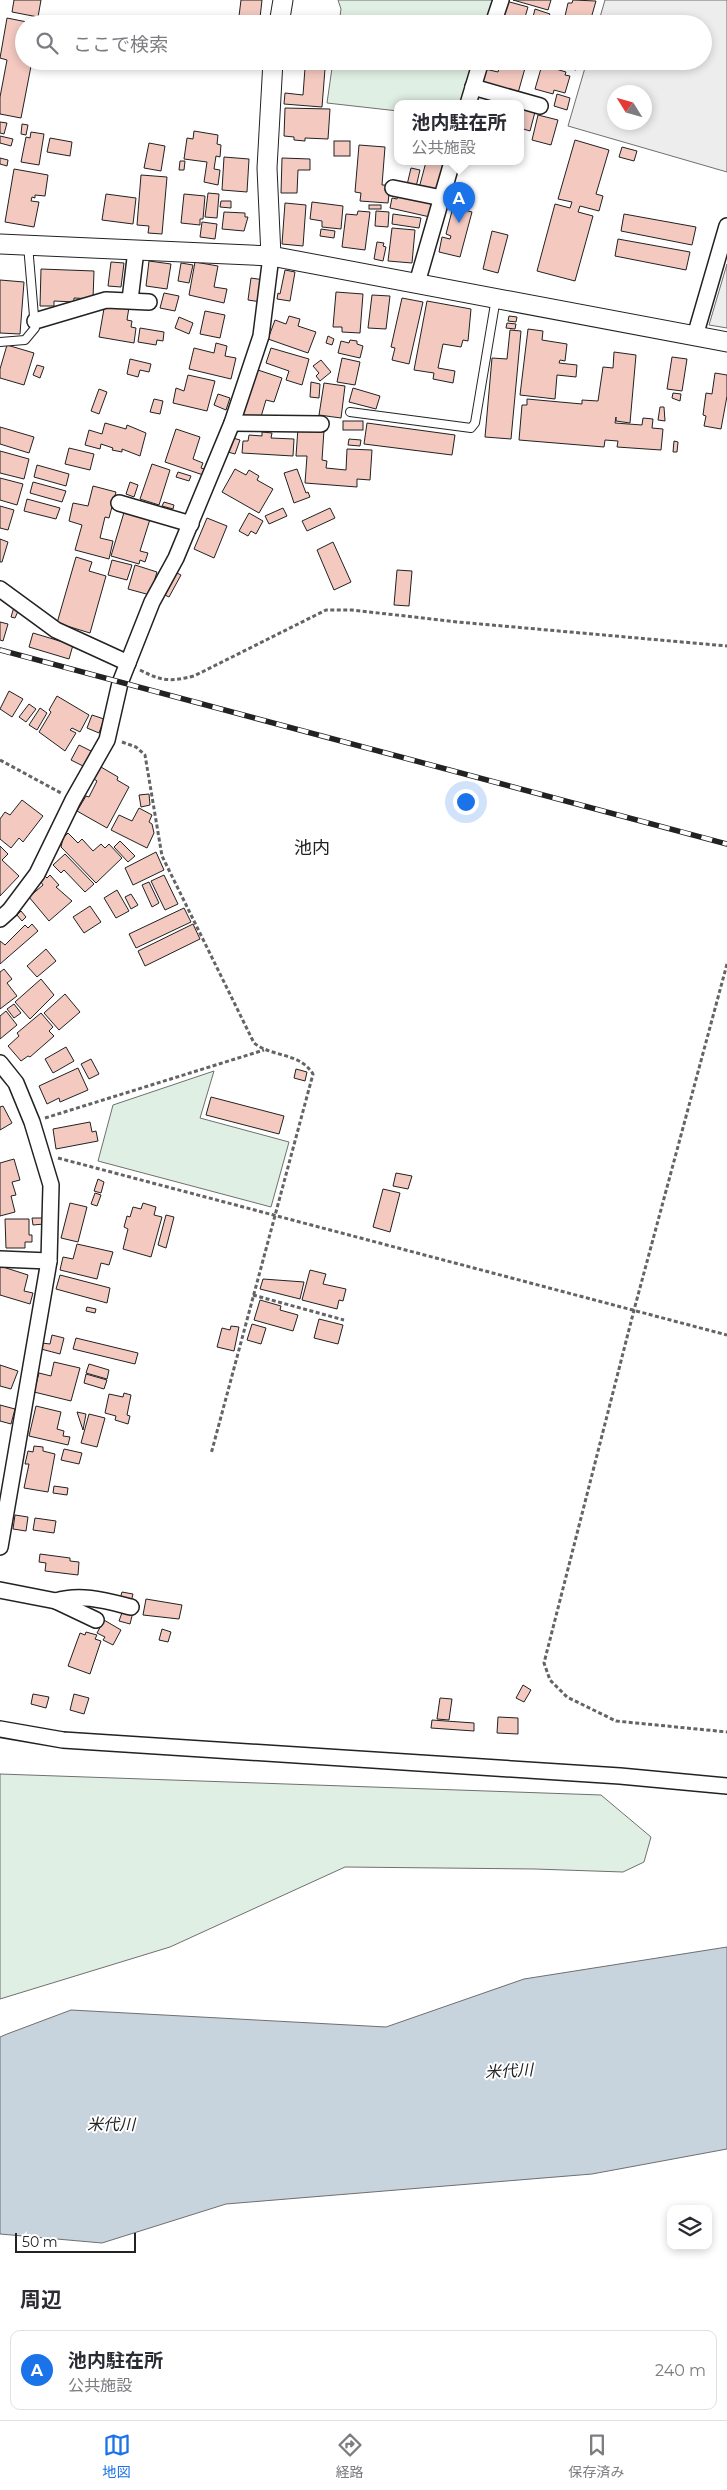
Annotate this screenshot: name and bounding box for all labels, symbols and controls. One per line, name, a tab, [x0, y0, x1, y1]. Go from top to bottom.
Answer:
search box	[15, 15, 712, 70]
icon: search	[33, 29, 61, 57]
text: ここで検索	[73, 33, 168, 56]
north arrow	[607, 85, 652, 130]
popup	[394, 100, 524, 165]
text: 池内駐在所	[411, 111, 507, 134]
text: 公共施設	[411, 138, 476, 157]
pin: A	[443, 182, 475, 223]
your location	[453, 789, 479, 815]
district label: 池内	[294, 837, 330, 859]
water label: 米代川	[485, 2060, 535, 2082]
water label: 米代川	[87, 2115, 137, 2134]
map controls	[667, 2205, 712, 2250]
button: layers	[667, 2205, 712, 2250]
scale bar	[15, 2230, 136, 2253]
text: 50 m	[22, 2233, 58, 2251]
text: 周辺	[20, 2287, 62, 2312]
text: 池内駐在所	[68, 2349, 163, 2372]
text: A	[31, 2361, 43, 2380]
text: 240 m	[655, 2361, 706, 2380]
text: 公共施設	[68, 2376, 132, 2395]
tab: 地図	[103, 2431, 131, 2481]
tab: 経路	[336, 2431, 364, 2481]
tab: 保存済み	[569, 2431, 625, 2481]

